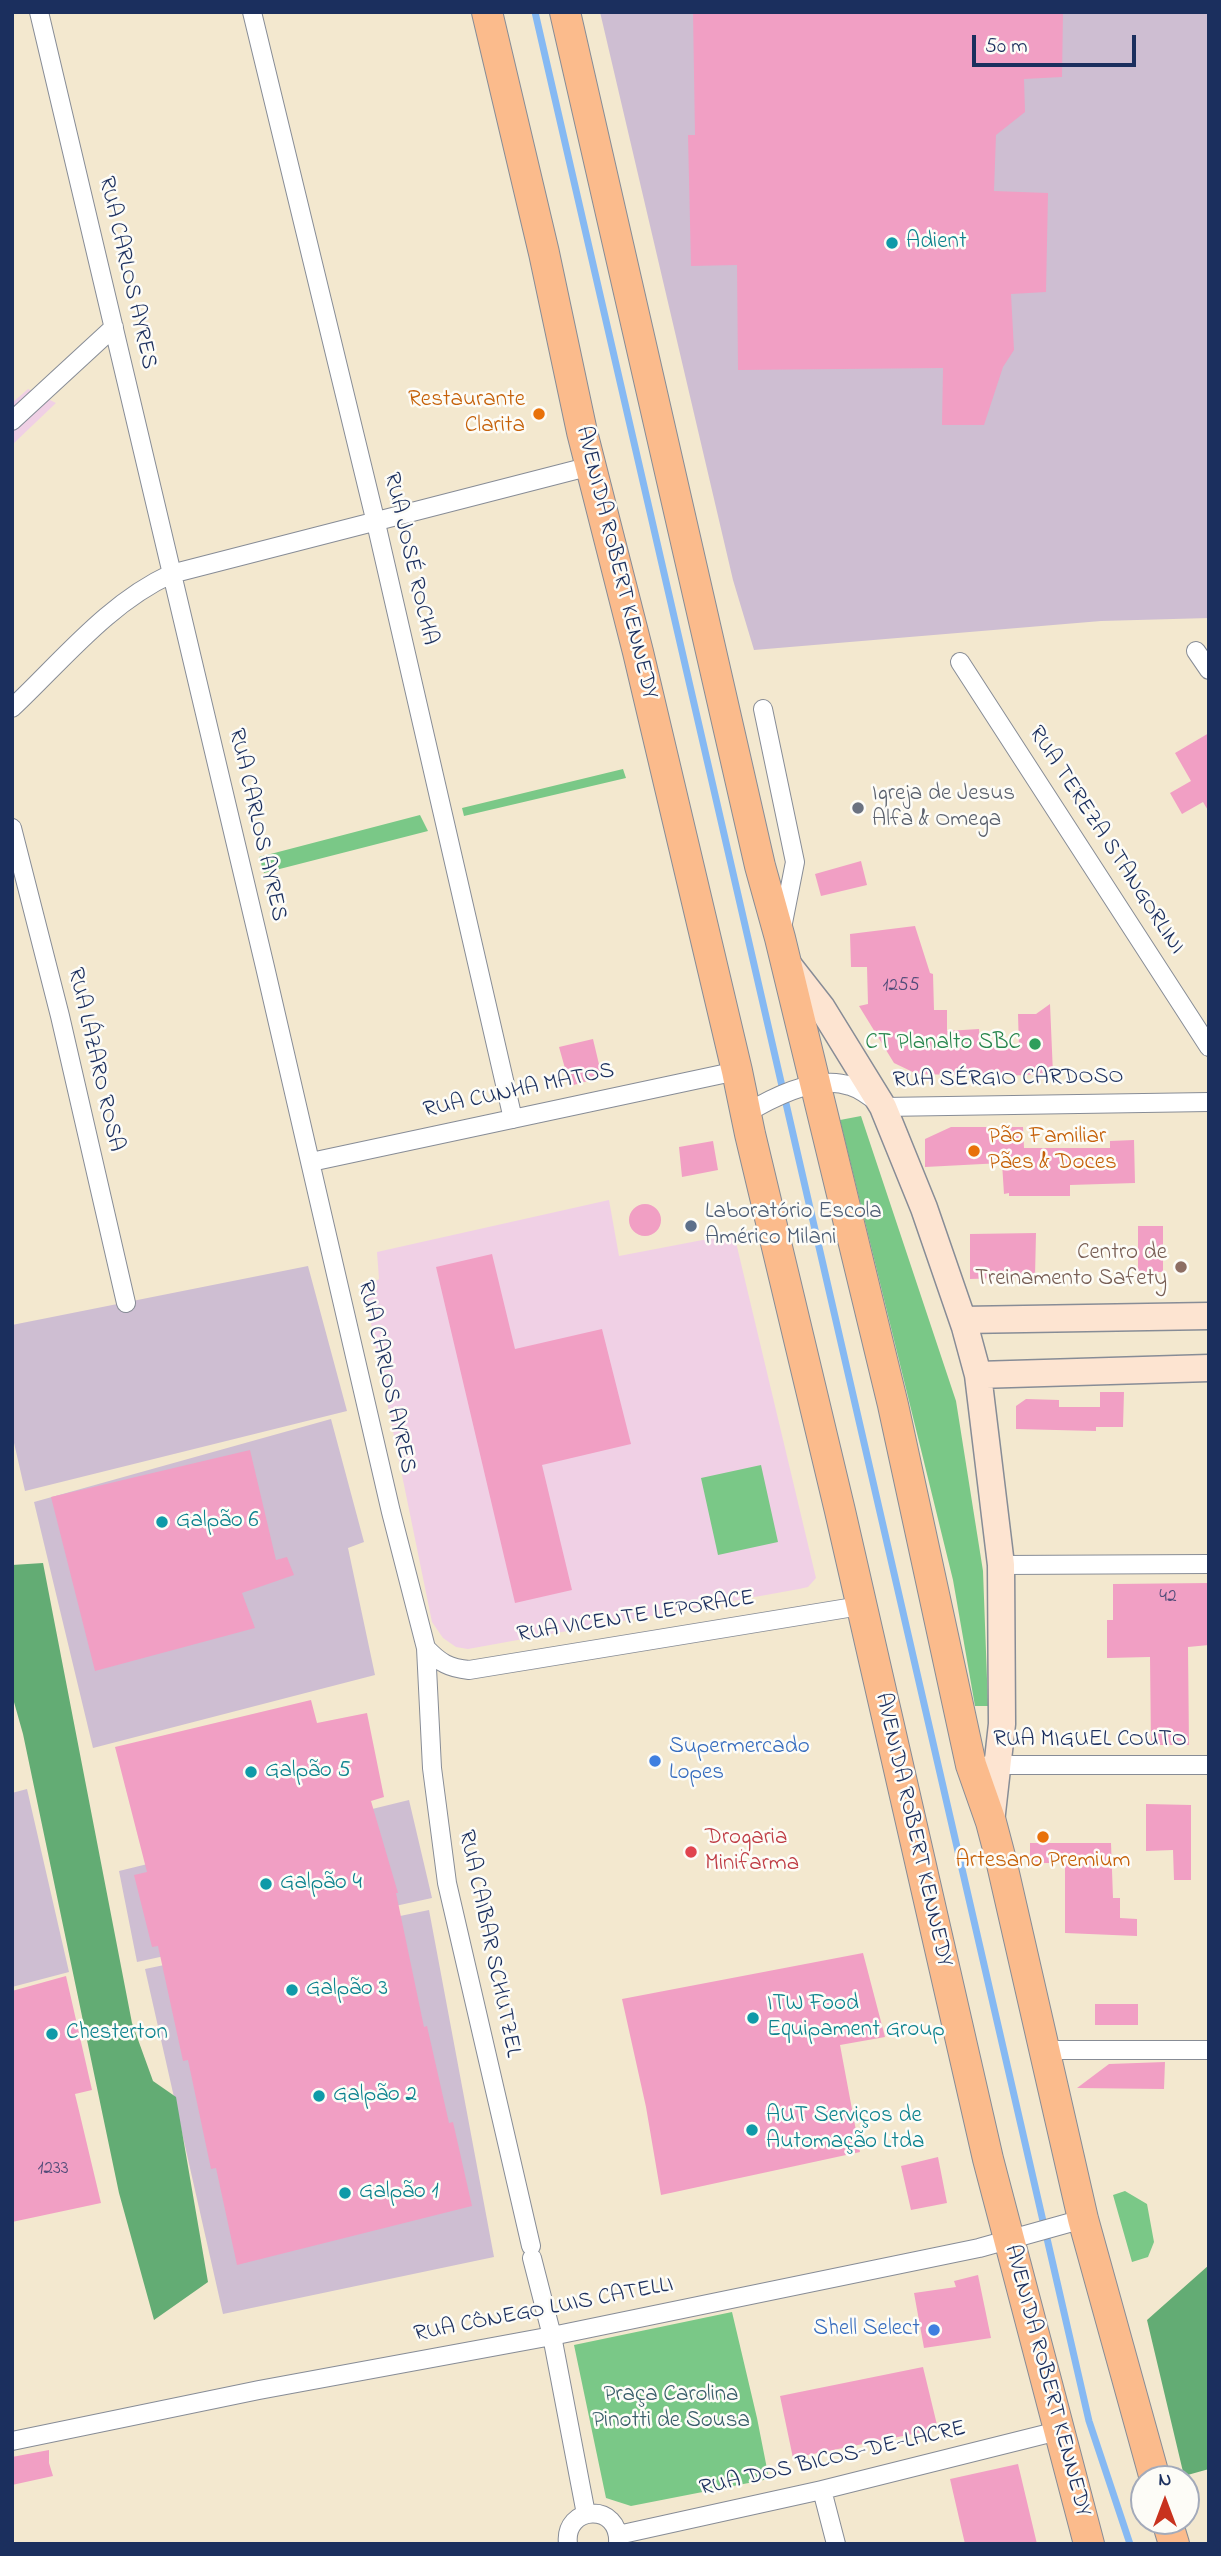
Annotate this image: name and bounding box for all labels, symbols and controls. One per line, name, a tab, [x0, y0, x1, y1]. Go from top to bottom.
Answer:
scale bar	[976, 21, 1140, 65]
text: 50 m	[985, 32, 1028, 62]
street label: RUA CARLOS AYRES	[90, 174, 162, 372]
place label: Adient	[906, 229, 967, 257]
marker: Adient	[884, 235, 900, 251]
place label: Restaurante Clarita	[408, 387, 525, 441]
marker: Restaurante Clarita	[531, 406, 547, 422]
street label: AVENIDA ROBERT KENNEDY	[568, 424, 662, 702]
street label: RUA JOSÉ ROCHA	[376, 470, 442, 648]
street label: RUA TEREZA STANGORLINI	[1021, 722, 1189, 960]
street label: RUA CARLOS AYRES	[220, 726, 292, 924]
place label: Igreja de Jesus Alfa & Omega	[872, 781, 1015, 835]
marker: Igreja de Jesus Alfa & Omega	[850, 800, 866, 816]
street label: RUA LÁZARO ROSA	[59, 965, 129, 1155]
house number: 1255	[882, 976, 920, 998]
place label: CT Planalto SBC	[865, 1030, 1021, 1058]
marker: CT Planalto SBC	[1027, 1036, 1043, 1052]
street label: RUA CUNHA MATOS	[421, 1058, 617, 1126]
street label: RUA SÉRGIO CARDOSO	[892, 1064, 1124, 1096]
place label: Pão Familiar Pães & Doces	[988, 1124, 1117, 1178]
marker: Pão Familiar Pães & Doces	[966, 1143, 982, 1159]
place label: Laboratório Escola Américo Milani	[705, 1199, 882, 1253]
marker: Laboratório Escola Américo Milani	[683, 1218, 699, 1234]
place label: Centro de Treinamento Safety	[975, 1240, 1167, 1294]
marker: Centro de Treinamento Safety	[1173, 1259, 1189, 1275]
street label: RUA CARLOS AYRES	[349, 1278, 421, 1476]
place label: Galpão 6	[176, 1508, 259, 1536]
marker: Galpão 6	[154, 1514, 170, 1530]
street label: RUA VICENTE LEPORACE	[515, 1586, 757, 1650]
house number: 42	[1159, 1587, 1177, 1609]
street label: AVENIDA ROBERT KENNEDY	[867, 1690, 957, 1970]
street label: RUA MIGUEL COUTO	[993, 1727, 1187, 1755]
place label: Supermercado Lopes	[669, 1734, 810, 1788]
marker: Supermercado Lopes	[647, 1753, 663, 1769]
place label: Galpão 5	[265, 1758, 351, 1786]
marker: Galpão 5	[243, 1764, 259, 1780]
place label: Drogaria Minifarma	[705, 1825, 799, 1879]
street label: RUA CAIBAR SCHUTZEL	[450, 1828, 526, 2060]
marker: Artesano Premium	[1035, 1829, 1051, 1845]
marker: Drogaria Minifarma	[683, 1844, 699, 1860]
place label: Artesano Premium	[956, 1848, 1130, 1876]
place label: Galpão 4	[280, 1870, 362, 1898]
marker: Galpão 4	[258, 1876, 274, 1892]
place label: Galpão 3	[306, 1976, 388, 2004]
marker: Galpão 3	[284, 1982, 300, 1998]
place label: ITW Food Equipament Group	[767, 1991, 945, 2045]
marker: ITW Food Equipament Group	[745, 2010, 761, 2026]
place label: Chesterton	[66, 2020, 168, 2048]
marker: Chesterton	[44, 2026, 60, 2042]
place label: Galpão 2	[333, 2082, 417, 2110]
marker: Galpão 2	[311, 2088, 327, 2104]
place label: AUT Serviços de Automação Ltda	[766, 2103, 924, 2157]
marker: AUT Serviços de Automação Ltda	[744, 2122, 760, 2138]
house number: 1233	[37, 2159, 69, 2181]
place label: Galpão 1	[359, 2179, 439, 2207]
marker: Galpão 1	[337, 2185, 353, 2201]
street label: AVENIDA ROBERT KENNEDY	[996, 2242, 1096, 2520]
street label: RUA CÔNEGO LUIS CATELLI	[412, 2272, 676, 2350]
place label: Shell Select	[813, 2316, 920, 2344]
marker: Shell Select	[926, 2322, 942, 2338]
park label: Praça Carolina Pinotti de Sousa	[592, 2382, 750, 2436]
street label: RUA DOS BICOS-DE-LACRE	[697, 2416, 969, 2504]
north arrow	[1130, 2465, 1200, 2535]
text: N	[1159, 2467, 1171, 2494]

